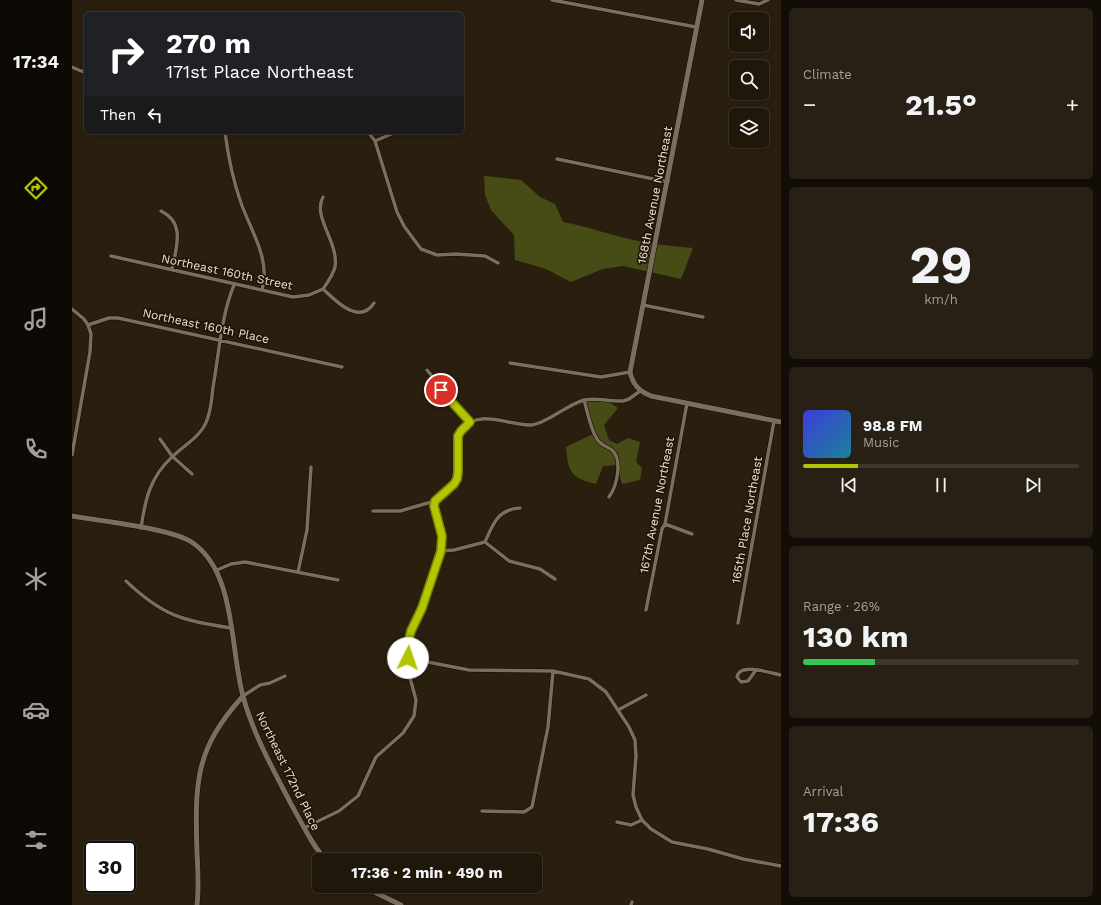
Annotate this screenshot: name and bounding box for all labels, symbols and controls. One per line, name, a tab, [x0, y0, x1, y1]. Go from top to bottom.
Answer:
map controls	[729, 12, 769, 148]
button: sound	[729, 12, 769, 52]
text: 270 m	[166, 27, 251, 60]
icon: right	[100, 28, 152, 80]
text: 17:34	[13, 51, 59, 72]
button: search	[729, 60, 769, 100]
text: 171st Place Northeast	[166, 61, 354, 82]
text: Climate	[803, 67, 852, 82]
text: 21.5°	[905, 87, 977, 122]
text: −	[803, 92, 816, 117]
text: +	[1066, 92, 1079, 117]
icon: left	[144, 104, 166, 126]
text: Then	[100, 106, 136, 124]
button: layers	[729, 108, 769, 148]
street label: 168th Avenue Northeast	[635, 125, 675, 265]
icon: directions	[22, 174, 50, 202]
text: 29	[909, 235, 973, 296]
street label: Northeast 160th Street	[160, 251, 294, 293]
text: km/h	[924, 292, 958, 307]
icon: music	[22, 305, 50, 333]
street label: Northeast 160th Place	[141, 306, 271, 346]
pin	[424, 373, 458, 407]
icon: arrive	[430, 379, 452, 401]
text: 98.8 FM	[863, 417, 923, 435]
icon: phone	[22, 435, 50, 463]
street label: 167th Avenue Northeast	[637, 435, 677, 575]
text: Music	[863, 435, 900, 450]
street label: 165th Place Northeast	[729, 455, 765, 585]
icon: previous	[838, 474, 860, 496]
icon: pause	[930, 474, 952, 496]
icon: next	[1022, 474, 1044, 496]
icon: climate	[22, 565, 50, 593]
text: Range · 26%	[803, 599, 880, 614]
text: 130 km	[803, 619, 909, 654]
position arrow	[387, 637, 429, 679]
icon: car	[22, 696, 50, 724]
street label: Northeast 172nd Place	[253, 709, 323, 833]
text: Arrival	[803, 784, 844, 799]
text: 17:36	[803, 804, 879, 839]
icon: filters	[22, 826, 50, 854]
speed limit sign: 30	[84, 841, 136, 893]
text: 17:36 · 2 min · 490 m	[351, 864, 503, 882]

